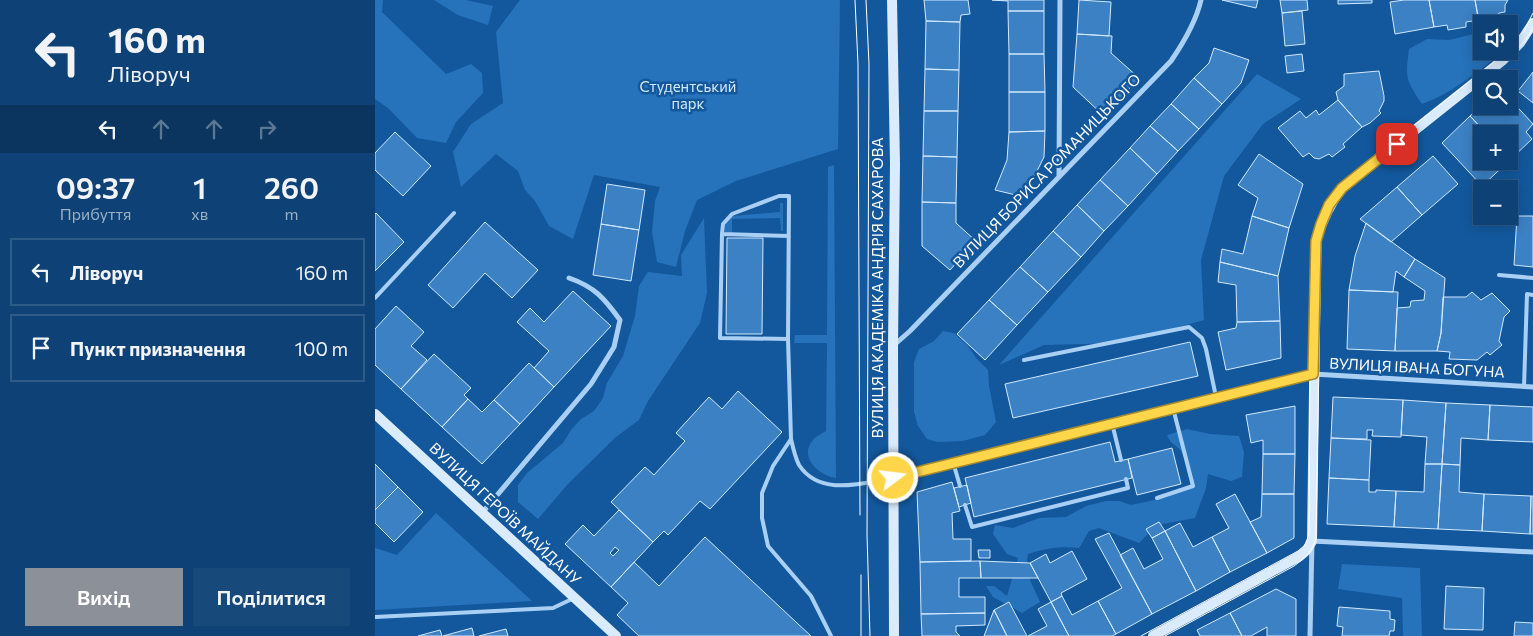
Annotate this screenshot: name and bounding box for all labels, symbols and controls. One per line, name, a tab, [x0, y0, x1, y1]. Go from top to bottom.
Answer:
map controls	[1473, 15, 1518, 225]
button: sound	[1473, 15, 1518, 60]
text: 160 m	[108, 17, 206, 60]
icon: left	[25, 20, 90, 85]
text: Ліворуч	[108, 60, 191, 87]
street label: ВУЛИЦЯ БОРИСА РОМАНИЦЬКОГО	[949, 70, 1144, 271]
button: search	[1473, 70, 1518, 115]
park label: Студентський парк	[640, 77, 736, 112]
icon: left	[94, 115, 122, 143]
icon: ahead	[147, 115, 175, 143]
icon: ahead	[200, 115, 228, 143]
icon: right	[253, 115, 281, 143]
pin	[1376, 123, 1418, 165]
button: +	[1473, 125, 1518, 170]
icon: arrive	[1383, 130, 1411, 158]
street label: ВУЛИЦЯ АКАДЕМІКА АНДРІЯ САХАРОВА	[868, 137, 886, 439]
text: 09:37	[56, 168, 135, 205]
text: 1	[193, 168, 206, 205]
text: 260	[264, 168, 319, 205]
button: −	[1473, 180, 1518, 225]
text: Прибуття	[60, 204, 131, 223]
text: хв	[191, 204, 208, 223]
text: m	[285, 204, 299, 223]
icon: left	[27, 258, 55, 286]
text: Ліворуч	[70, 261, 143, 284]
text: 160 m	[296, 261, 348, 284]
icon: arrive	[27, 334, 55, 362]
text: Пункт призначення	[70, 337, 246, 360]
text: 100 m	[295, 337, 348, 360]
street label: ВУЛИЦЯ ІВАНА БОГУНА	[1329, 353, 1505, 381]
street label: ВУЛИЦЯ ГЕРОЇВ МАЙДАНУ	[426, 438, 585, 588]
position arrow	[866, 451, 918, 503]
button: Вихід	[25, 568, 183, 626]
button: Поділитися	[193, 568, 350, 626]

